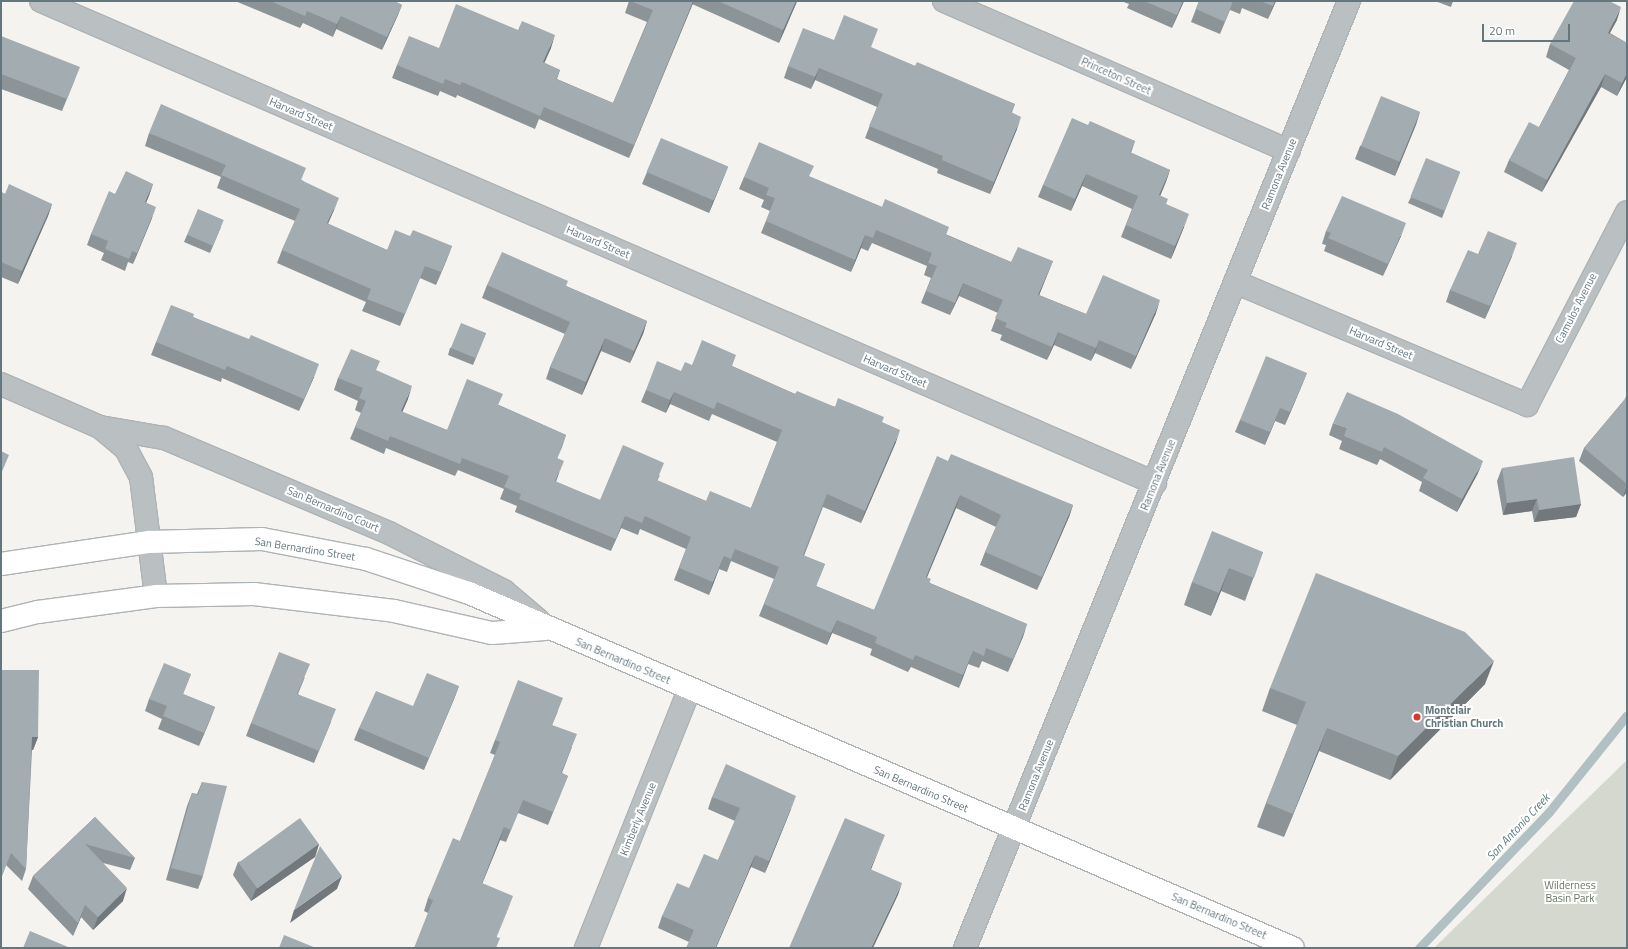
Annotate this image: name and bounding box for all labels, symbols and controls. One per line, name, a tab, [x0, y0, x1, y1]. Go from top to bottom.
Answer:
scale bar	[1484, 16, 1572, 42]
text: 20 m	[1489, 21, 1515, 40]
street label: Princeton Street	[1079, 55, 1153, 97]
street label: Harvard Street	[267, 95, 335, 133]
street label: Ramona Avenue	[1259, 137, 1299, 211]
street label: Harvard Street	[564, 223, 632, 261]
street label: Camulos Avenue	[1553, 271, 1599, 345]
street label: Harvard Street	[1347, 324, 1415, 362]
street label: Harvard Street	[861, 352, 929, 390]
street label: Ramona Avenue	[1138, 438, 1178, 512]
street label: San Bernardino Court	[285, 484, 381, 534]
street label: San Bernardino Street	[254, 535, 356, 563]
street label: San Bernardino Street	[574, 635, 672, 687]
place label: Montclair Christian Church	[1425, 704, 1503, 730]
marker: Montclair Christian Church	[1412, 712, 1422, 722]
street label: Ramona Avenue	[1016, 738, 1056, 812]
street label: San Bernardino Street	[872, 763, 970, 815]
street label: Kimberly Avenue	[617, 781, 659, 857]
water label: San Antonio Creek	[1483, 791, 1553, 863]
park label: Wilderness Basin Park	[1544, 879, 1596, 905]
street label: San Bernardino Street	[1170, 890, 1268, 942]

